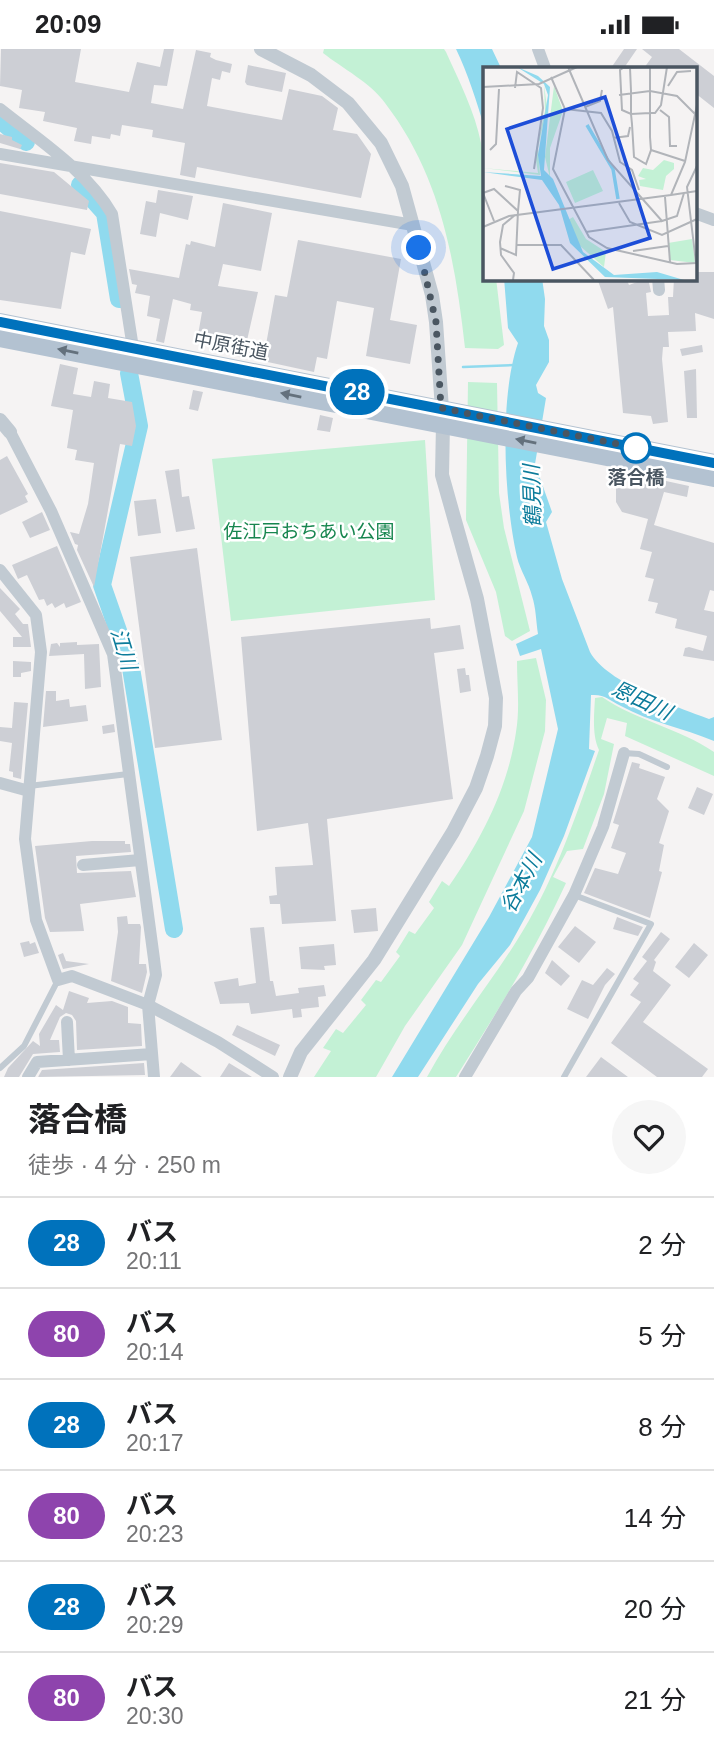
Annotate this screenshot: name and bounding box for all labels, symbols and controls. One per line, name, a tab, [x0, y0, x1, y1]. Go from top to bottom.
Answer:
text: 20:09	[35, 9, 102, 39]
inset map	[483, 67, 696, 280]
your location	[401, 230, 436, 265]
street label: 中原街道	[192, 328, 270, 364]
one-way arrow	[57, 346, 79, 357]
line badge: 28	[326, 369, 388, 415]
text: 28	[344, 378, 370, 405]
one-way arrow	[280, 389, 302, 400]
marker: 落合橋	[621, 433, 651, 463]
one-way arrow	[515, 435, 537, 446]
water label: 鶴見川	[519, 462, 545, 528]
place label: 落合橋	[607, 467, 665, 488]
park label: 佐江戸おちあい公園	[223, 521, 395, 542]
water label: 江川	[107, 626, 142, 674]
water label: 恩田川	[609, 676, 677, 725]
water label: 谷本川	[496, 848, 547, 916]
button: heart	[612, 1100, 686, 1174]
text: 落合橋	[28, 1101, 127, 1138]
text: 徒歩 · 4 分 · 250 m	[28, 1152, 221, 1178]
text: バス	[126, 1217, 178, 1247]
text: 28	[53, 1229, 80, 1256]
text: 2 分	[638, 1230, 686, 1260]
text: 20:11	[126, 1248, 182, 1274]
text: バス	[126, 1308, 178, 1338]
text: 80	[53, 1320, 80, 1347]
text: 5 分	[638, 1321, 686, 1351]
text: 20:14	[126, 1339, 184, 1365]
text: バス	[126, 1399, 178, 1429]
text: 28	[53, 1411, 80, 1438]
text: 8 分	[638, 1412, 686, 1442]
text: 20:17	[126, 1430, 184, 1456]
text: バス	[126, 1490, 178, 1520]
text: 80	[53, 1502, 80, 1529]
text: 14 分	[624, 1503, 686, 1533]
text: 20:23	[126, 1521, 184, 1547]
text: バス	[126, 1581, 178, 1611]
text: 28	[53, 1593, 80, 1620]
text: 20 分	[624, 1594, 686, 1624]
text: 20:29	[126, 1612, 184, 1638]
text: バス	[126, 1672, 178, 1702]
text: 80	[53, 1684, 80, 1711]
text: 21 分	[624, 1685, 686, 1715]
text: 20:30	[126, 1703, 184, 1729]

